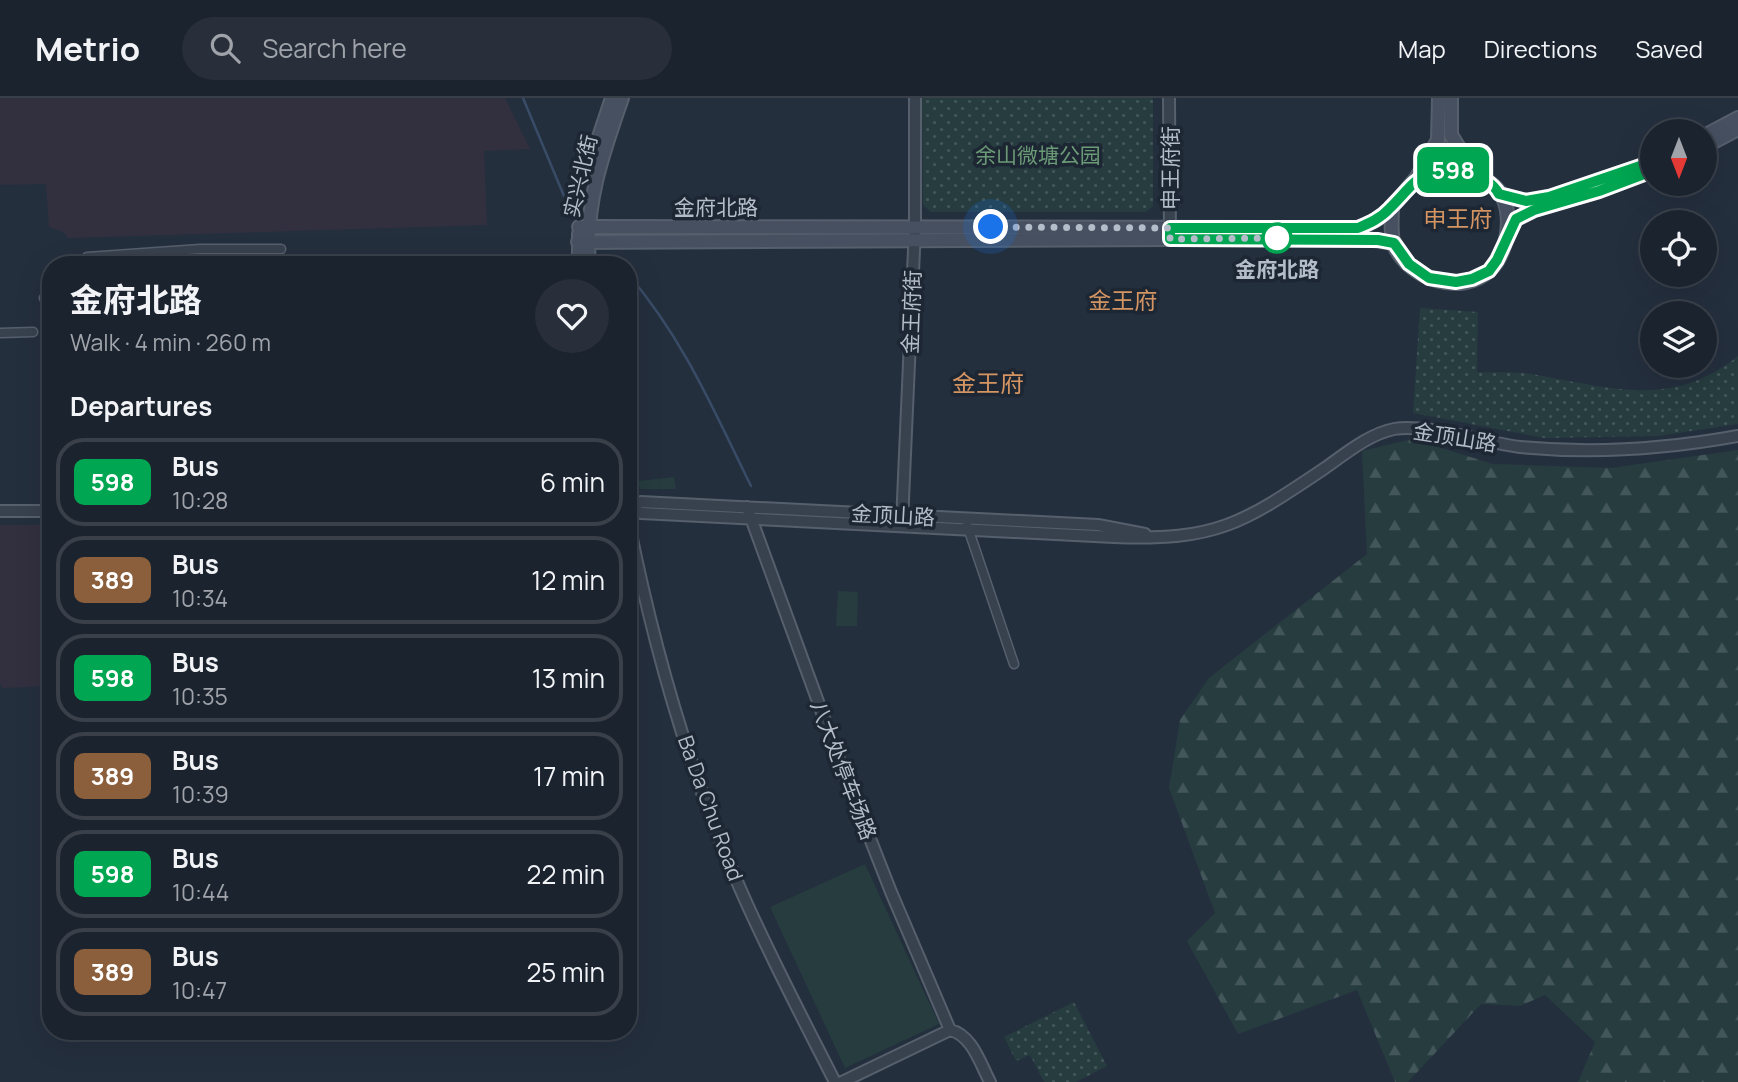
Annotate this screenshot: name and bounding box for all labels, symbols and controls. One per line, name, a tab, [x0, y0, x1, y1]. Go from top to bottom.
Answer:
search box	[182, 17, 672, 80]
text: Metrio	[35, 26, 140, 71]
icon: search	[206, 29, 244, 67]
text: Search here	[262, 30, 407, 66]
text: Map	[1398, 32, 1446, 65]
text: Directions	[1484, 32, 1597, 65]
text: Saved	[1635, 32, 1703, 65]
north arrow	[1640, 119, 1717, 196]
map controls	[1640, 119, 1717, 378]
street label: 申王府街	[1156, 126, 1184, 210]
street label: 实兴北街	[557, 132, 603, 220]
park label: 余山微塘公园	[975, 141, 1101, 169]
line badge: 598	[1413, 147, 1493, 193]
text: 598	[1431, 153, 1475, 186]
street label: 金府北路	[674, 193, 758, 221]
district label: 申王府	[1424, 202, 1493, 234]
your location	[973, 209, 1008, 244]
button: locate	[1640, 210, 1717, 287]
marker: 金府北路	[1262, 223, 1292, 253]
place label: 金府北路	[1235, 255, 1319, 283]
street label: 金王府街	[896, 270, 926, 354]
text: 金府北路	[70, 277, 202, 322]
button: heart	[535, 279, 609, 353]
district label: 金王府	[1089, 284, 1158, 316]
button: layers	[1640, 301, 1717, 378]
text: Walk · 4 min · 260 m	[70, 326, 271, 358]
district label: 金王府	[952, 366, 1024, 399]
text: Departures	[70, 388, 212, 424]
street label: 金顶山路	[1411, 417, 1499, 457]
text: Bus	[172, 448, 219, 484]
text: 6 min	[540, 464, 605, 500]
text: 598	[91, 465, 134, 498]
text: 10:28	[172, 484, 228, 516]
street label: 金顶山路	[850, 499, 936, 531]
text: Bus	[172, 546, 219, 582]
text: 12 min	[531, 562, 605, 598]
text: 389	[91, 563, 134, 596]
text: 10:34	[172, 582, 228, 614]
text: Bus	[172, 644, 219, 680]
text: 13 min	[532, 660, 605, 696]
text: 598	[91, 661, 134, 694]
text: 10:35	[172, 680, 228, 712]
street label: 八大处停车场路	[805, 696, 883, 844]
street label: Ba Da Chu Road	[672, 731, 750, 885]
text: Bus	[172, 742, 219, 778]
text: 17 min	[533, 758, 605, 794]
text: 389	[91, 759, 134, 792]
text: 10:39	[172, 778, 229, 810]
text: Bus	[172, 840, 219, 876]
text: 22 min	[527, 856, 605, 892]
text: 598	[91, 857, 134, 890]
text: 10:44	[172, 876, 229, 908]
text: Bus	[172, 938, 219, 974]
text: 25 min	[526, 954, 605, 990]
text: 389	[91, 955, 134, 988]
text: 10:47	[172, 974, 227, 1006]

